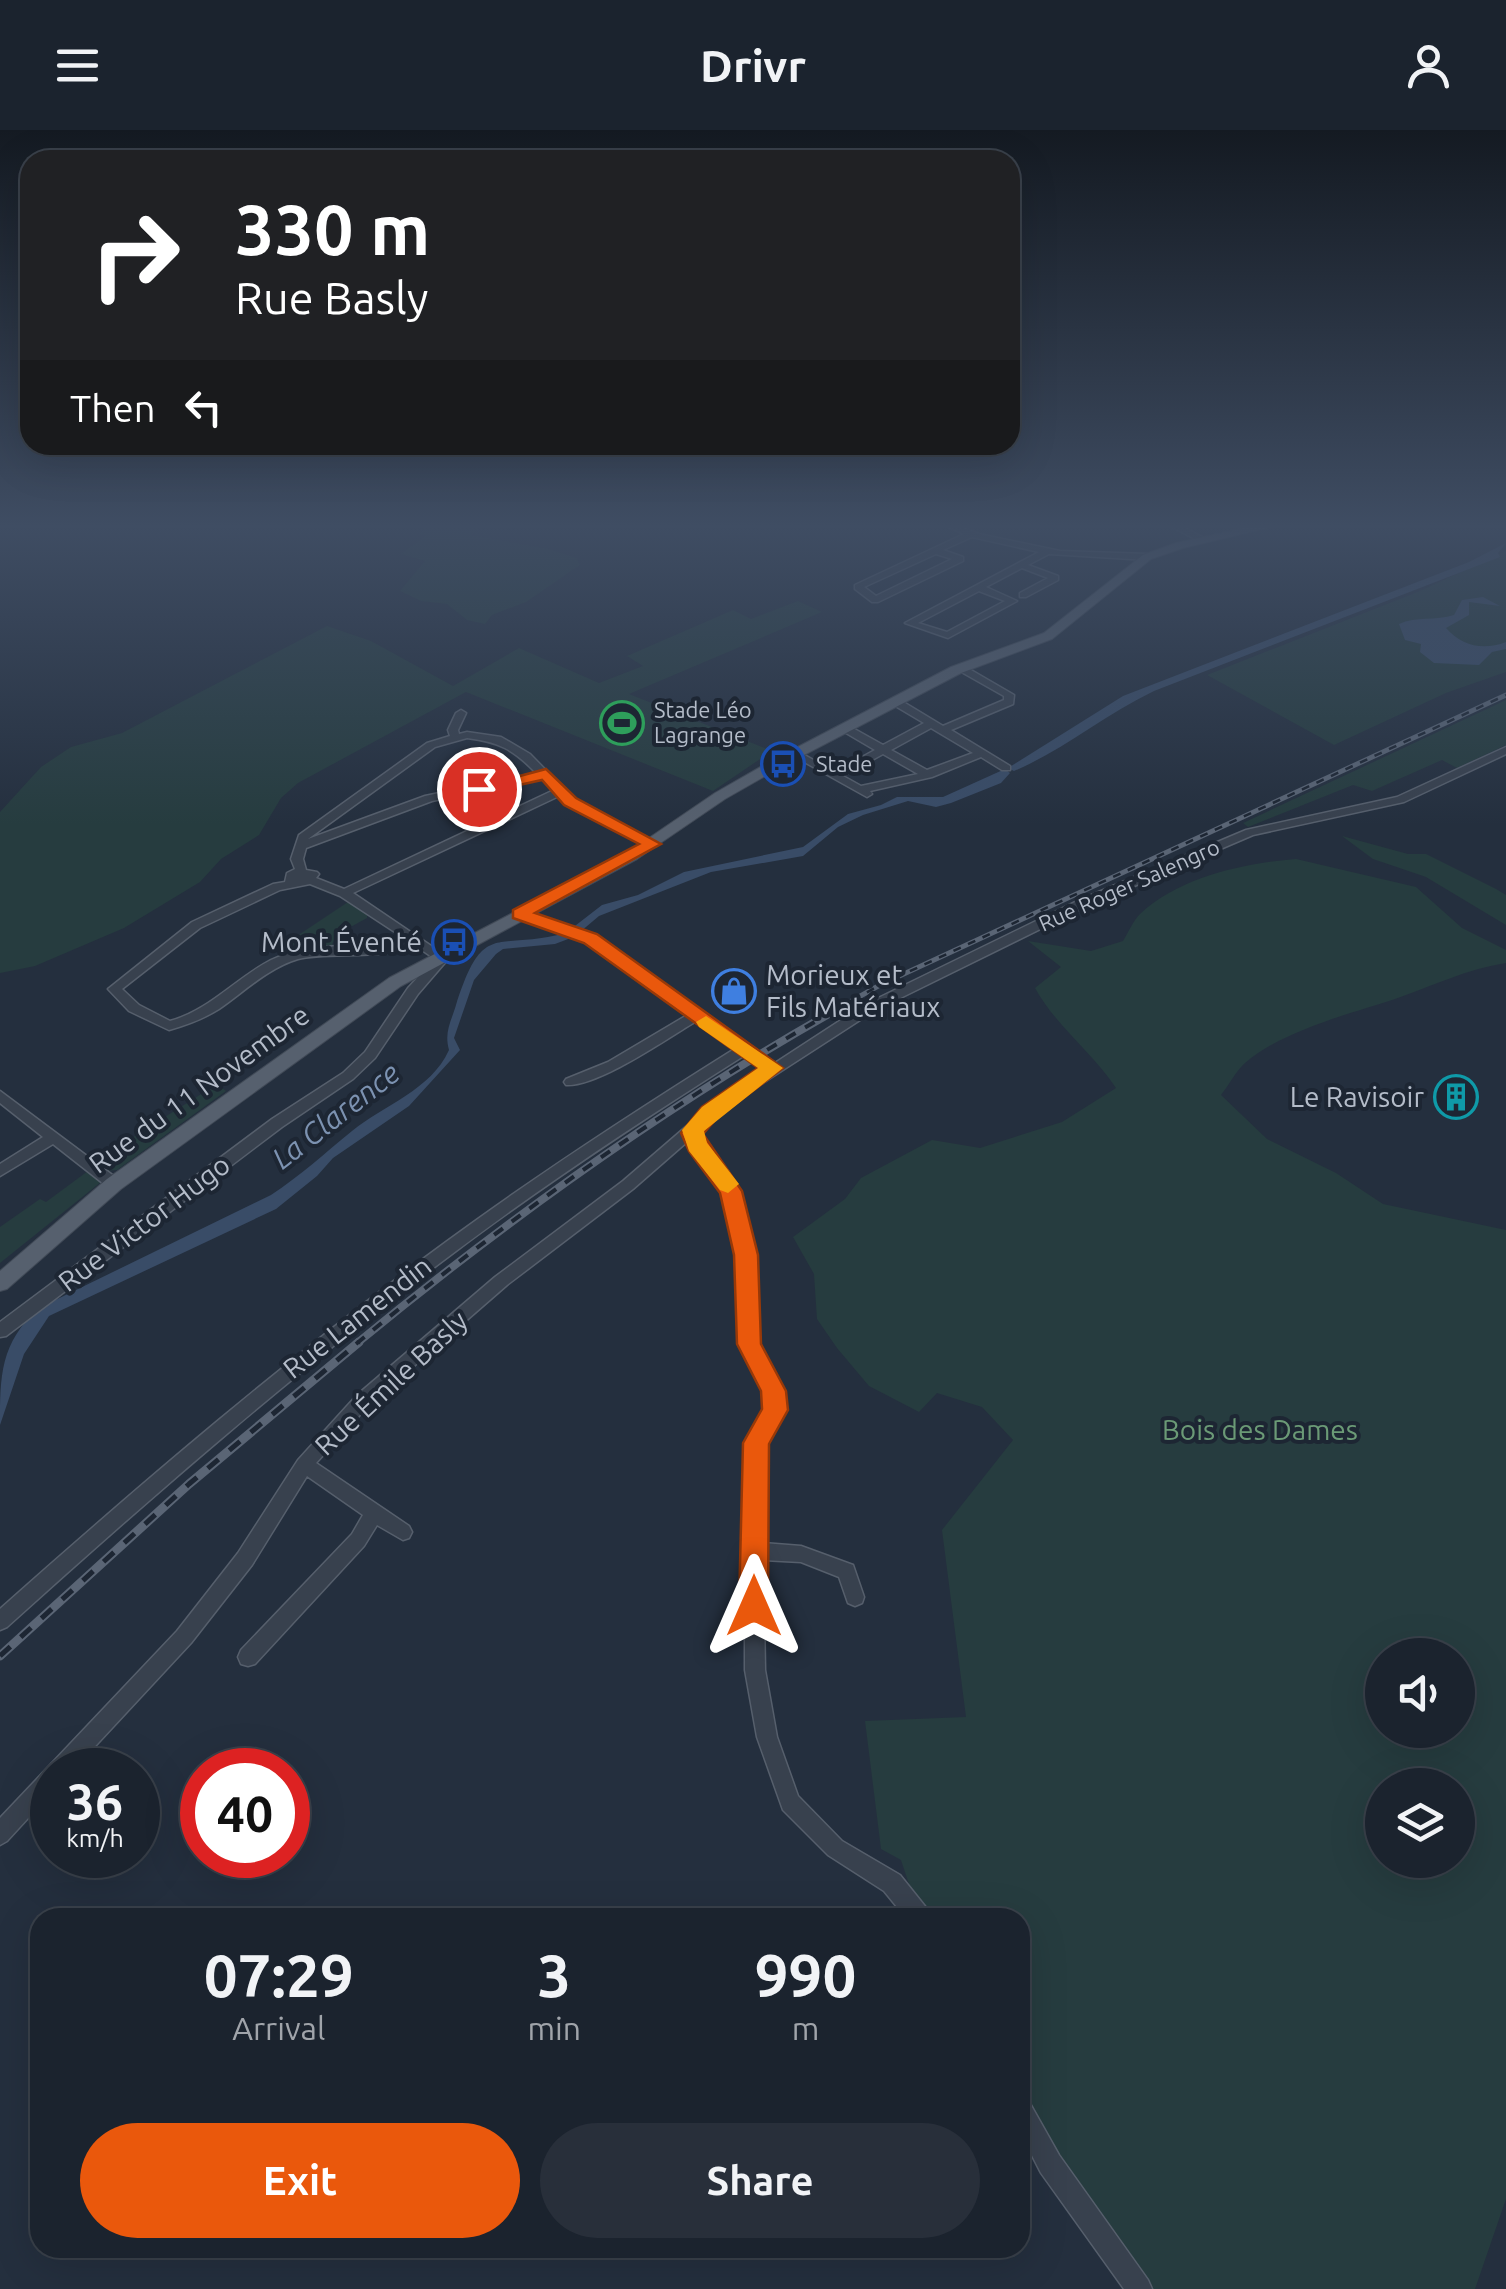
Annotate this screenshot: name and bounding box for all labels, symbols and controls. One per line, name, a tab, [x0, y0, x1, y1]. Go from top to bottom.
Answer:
icon: menu	[50, 38, 105, 93]
icon: person	[1401, 38, 1456, 93]
text: Drivr	[700, 40, 806, 91]
icon: right	[70, 190, 200, 320]
text: 330 m	[235, 190, 430, 268]
text: Rue Basly	[235, 272, 429, 323]
icon: left	[176, 380, 231, 435]
text: Then	[70, 387, 156, 429]
place label: Stade Léo Lagrange	[654, 697, 752, 747]
sports icon: Stade Léo Lagrange	[599, 700, 645, 746]
bus stop icon: Stade	[760, 741, 806, 787]
pin	[437, 747, 522, 832]
place label: Stade	[816, 751, 872, 776]
icon: arrive	[452, 762, 507, 817]
street label: Rue Roger Salengro	[1034, 833, 1223, 936]
bus stop icon: Mont Éventé	[431, 919, 477, 965]
place label: Mont Éventé	[261, 925, 422, 957]
place label: Morieux et Fils Matériaux	[766, 959, 941, 1022]
shop icon: Morieux et Fils Matériaux	[711, 968, 757, 1014]
street label: Rue du 11 Novembre	[83, 998, 315, 1179]
water label: La Clarence	[265, 1055, 406, 1175]
building icon: Le Ravisoir	[1433, 1074, 1479, 1120]
place label: Le Ravisoir	[1290, 1081, 1424, 1112]
street label: Rue Victor Hugo	[52, 1148, 235, 1297]
street label: Rue Lamendin	[277, 1249, 437, 1384]
street label: Rue Émile Basly	[308, 1304, 473, 1461]
park label: Bois des Dames	[1162, 1414, 1358, 1445]
position arrow	[702, 1554, 806, 1658]
map controls	[1365, 1638, 1475, 1878]
button: sound	[1365, 1638, 1475, 1748]
speed limit sign: 40	[180, 1748, 310, 1878]
button: layers	[1365, 1768, 1475, 1878]
text: 36	[67, 1773, 123, 1829]
text: km/h	[66, 1824, 124, 1852]
text: 07:29	[204, 1941, 354, 2008]
text: 3	[537, 1941, 571, 2008]
text: 990	[755, 1941, 856, 2008]
text: Arrival	[232, 2010, 325, 2046]
text: min	[527, 2010, 581, 2046]
text: m	[792, 2010, 819, 2046]
button: Exit	[80, 2123, 520, 2238]
button: Share	[540, 2123, 980, 2238]

